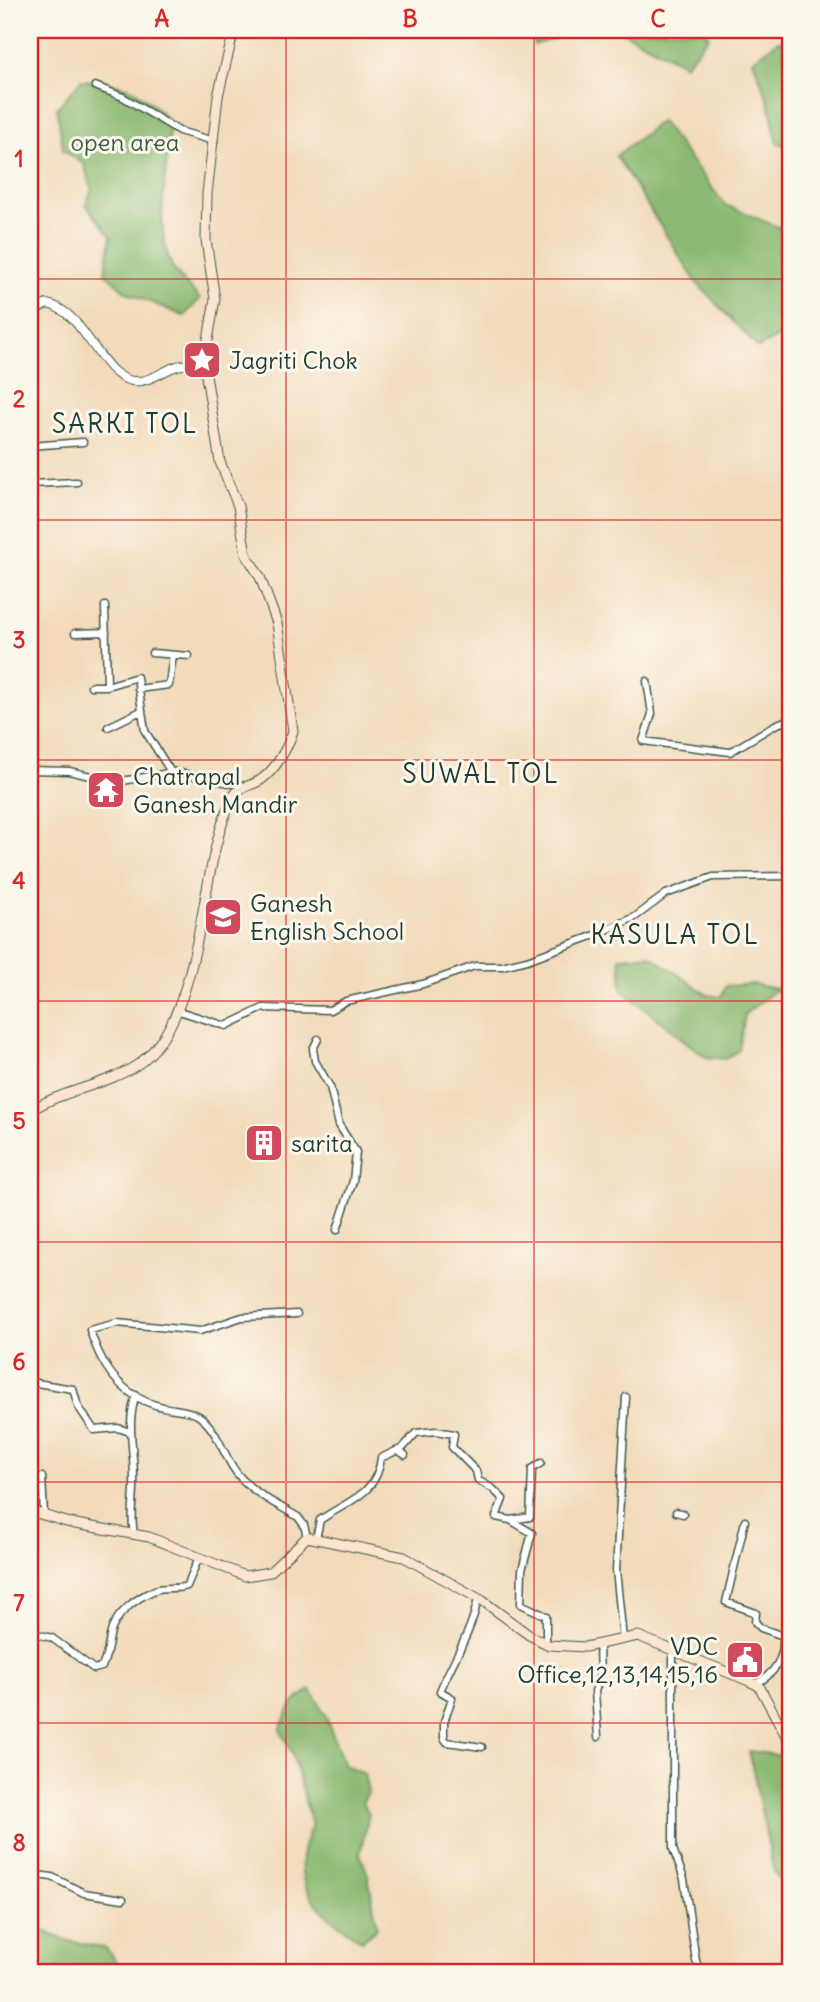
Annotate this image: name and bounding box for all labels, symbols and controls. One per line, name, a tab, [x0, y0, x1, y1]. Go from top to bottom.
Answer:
text: A	[155, 4, 170, 33]
text: B	[402, 4, 418, 33]
text: C	[650, 4, 666, 33]
park label: open area	[70, 127, 180, 157]
text: 1	[14, 144, 24, 173]
place icon: Jagriti Chok	[181, 339, 223, 381]
place label: Jagriti Chok	[229, 345, 358, 375]
text: 2	[13, 384, 26, 413]
district label: SARKI TOL	[52, 407, 198, 440]
text: 3	[12, 625, 26, 654]
district label: SUWAL TOL	[402, 757, 560, 790]
place label: Chatrapal Ganesh Mandir	[133, 761, 298, 819]
temple icon: Chatrapal Ganesh Mandir	[85, 769, 127, 811]
text: 4	[12, 866, 26, 895]
place label: Ganesh English School	[250, 888, 404, 946]
school or university icon: Ganesh English School	[202, 896, 244, 938]
district label: KASULA TOL	[590, 918, 760, 951]
text: 5	[12, 1106, 26, 1135]
building icon: sarita	[243, 1122, 285, 1164]
place label: sarita	[291, 1128, 353, 1158]
text: 6	[12, 1347, 26, 1376]
text: 7	[13, 1588, 25, 1617]
place label: VDC Office,12,13,14,15,16	[517, 1631, 718, 1689]
public building icon: VDC Office,12,13,14,15,16	[724, 1639, 766, 1681]
text: 8	[12, 1828, 26, 1857]

